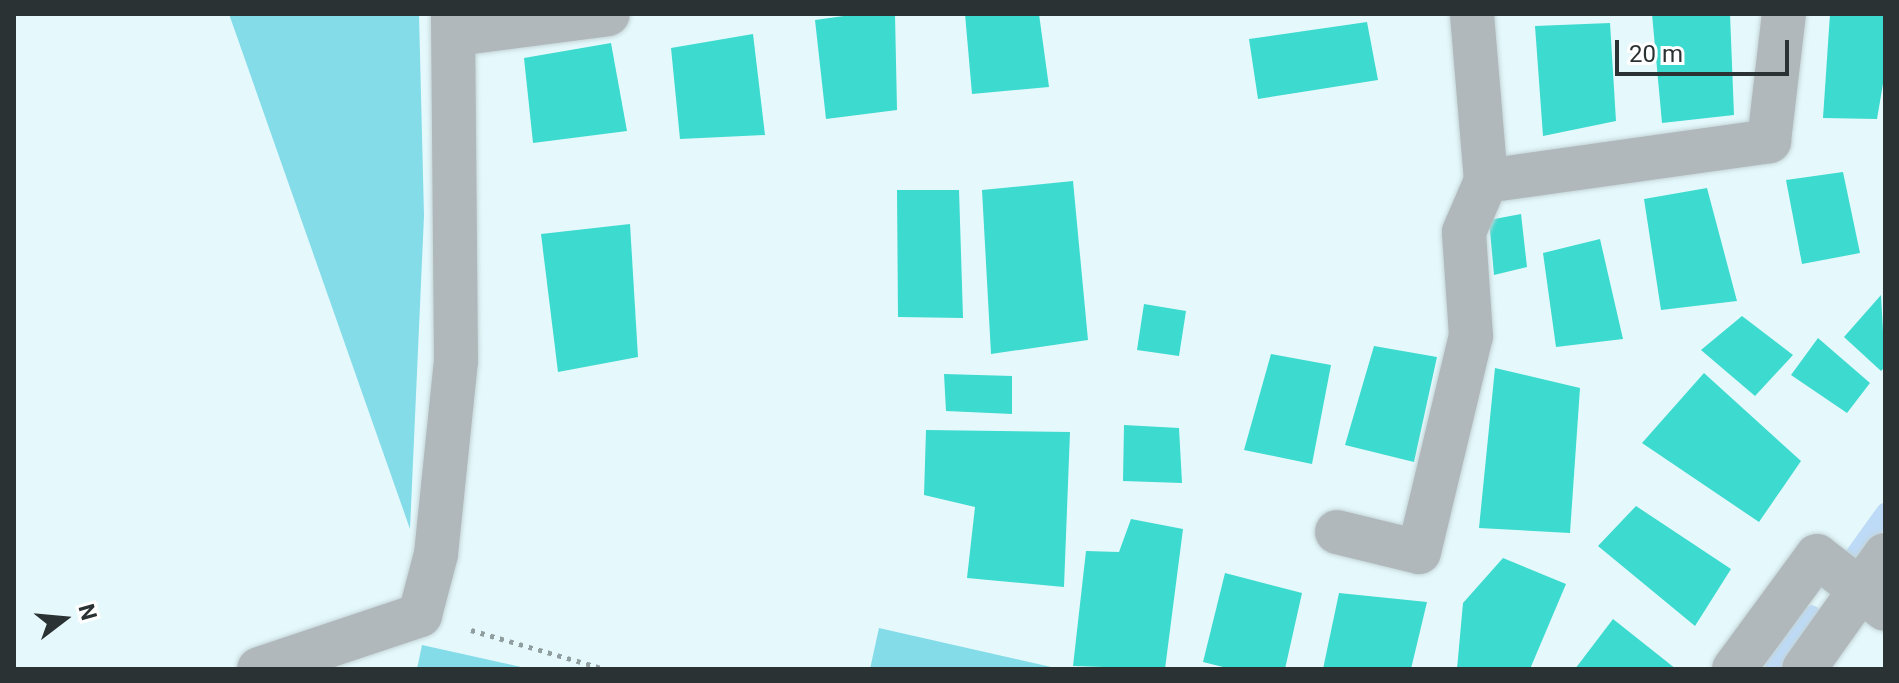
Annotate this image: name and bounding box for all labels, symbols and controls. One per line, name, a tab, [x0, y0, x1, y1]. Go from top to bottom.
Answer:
scale bar	[1619, 24, 1793, 74]
text: 20 m	[1629, 40, 1683, 68]
north arrow	[24, 579, 104, 659]
text: N	[73, 601, 102, 623]

